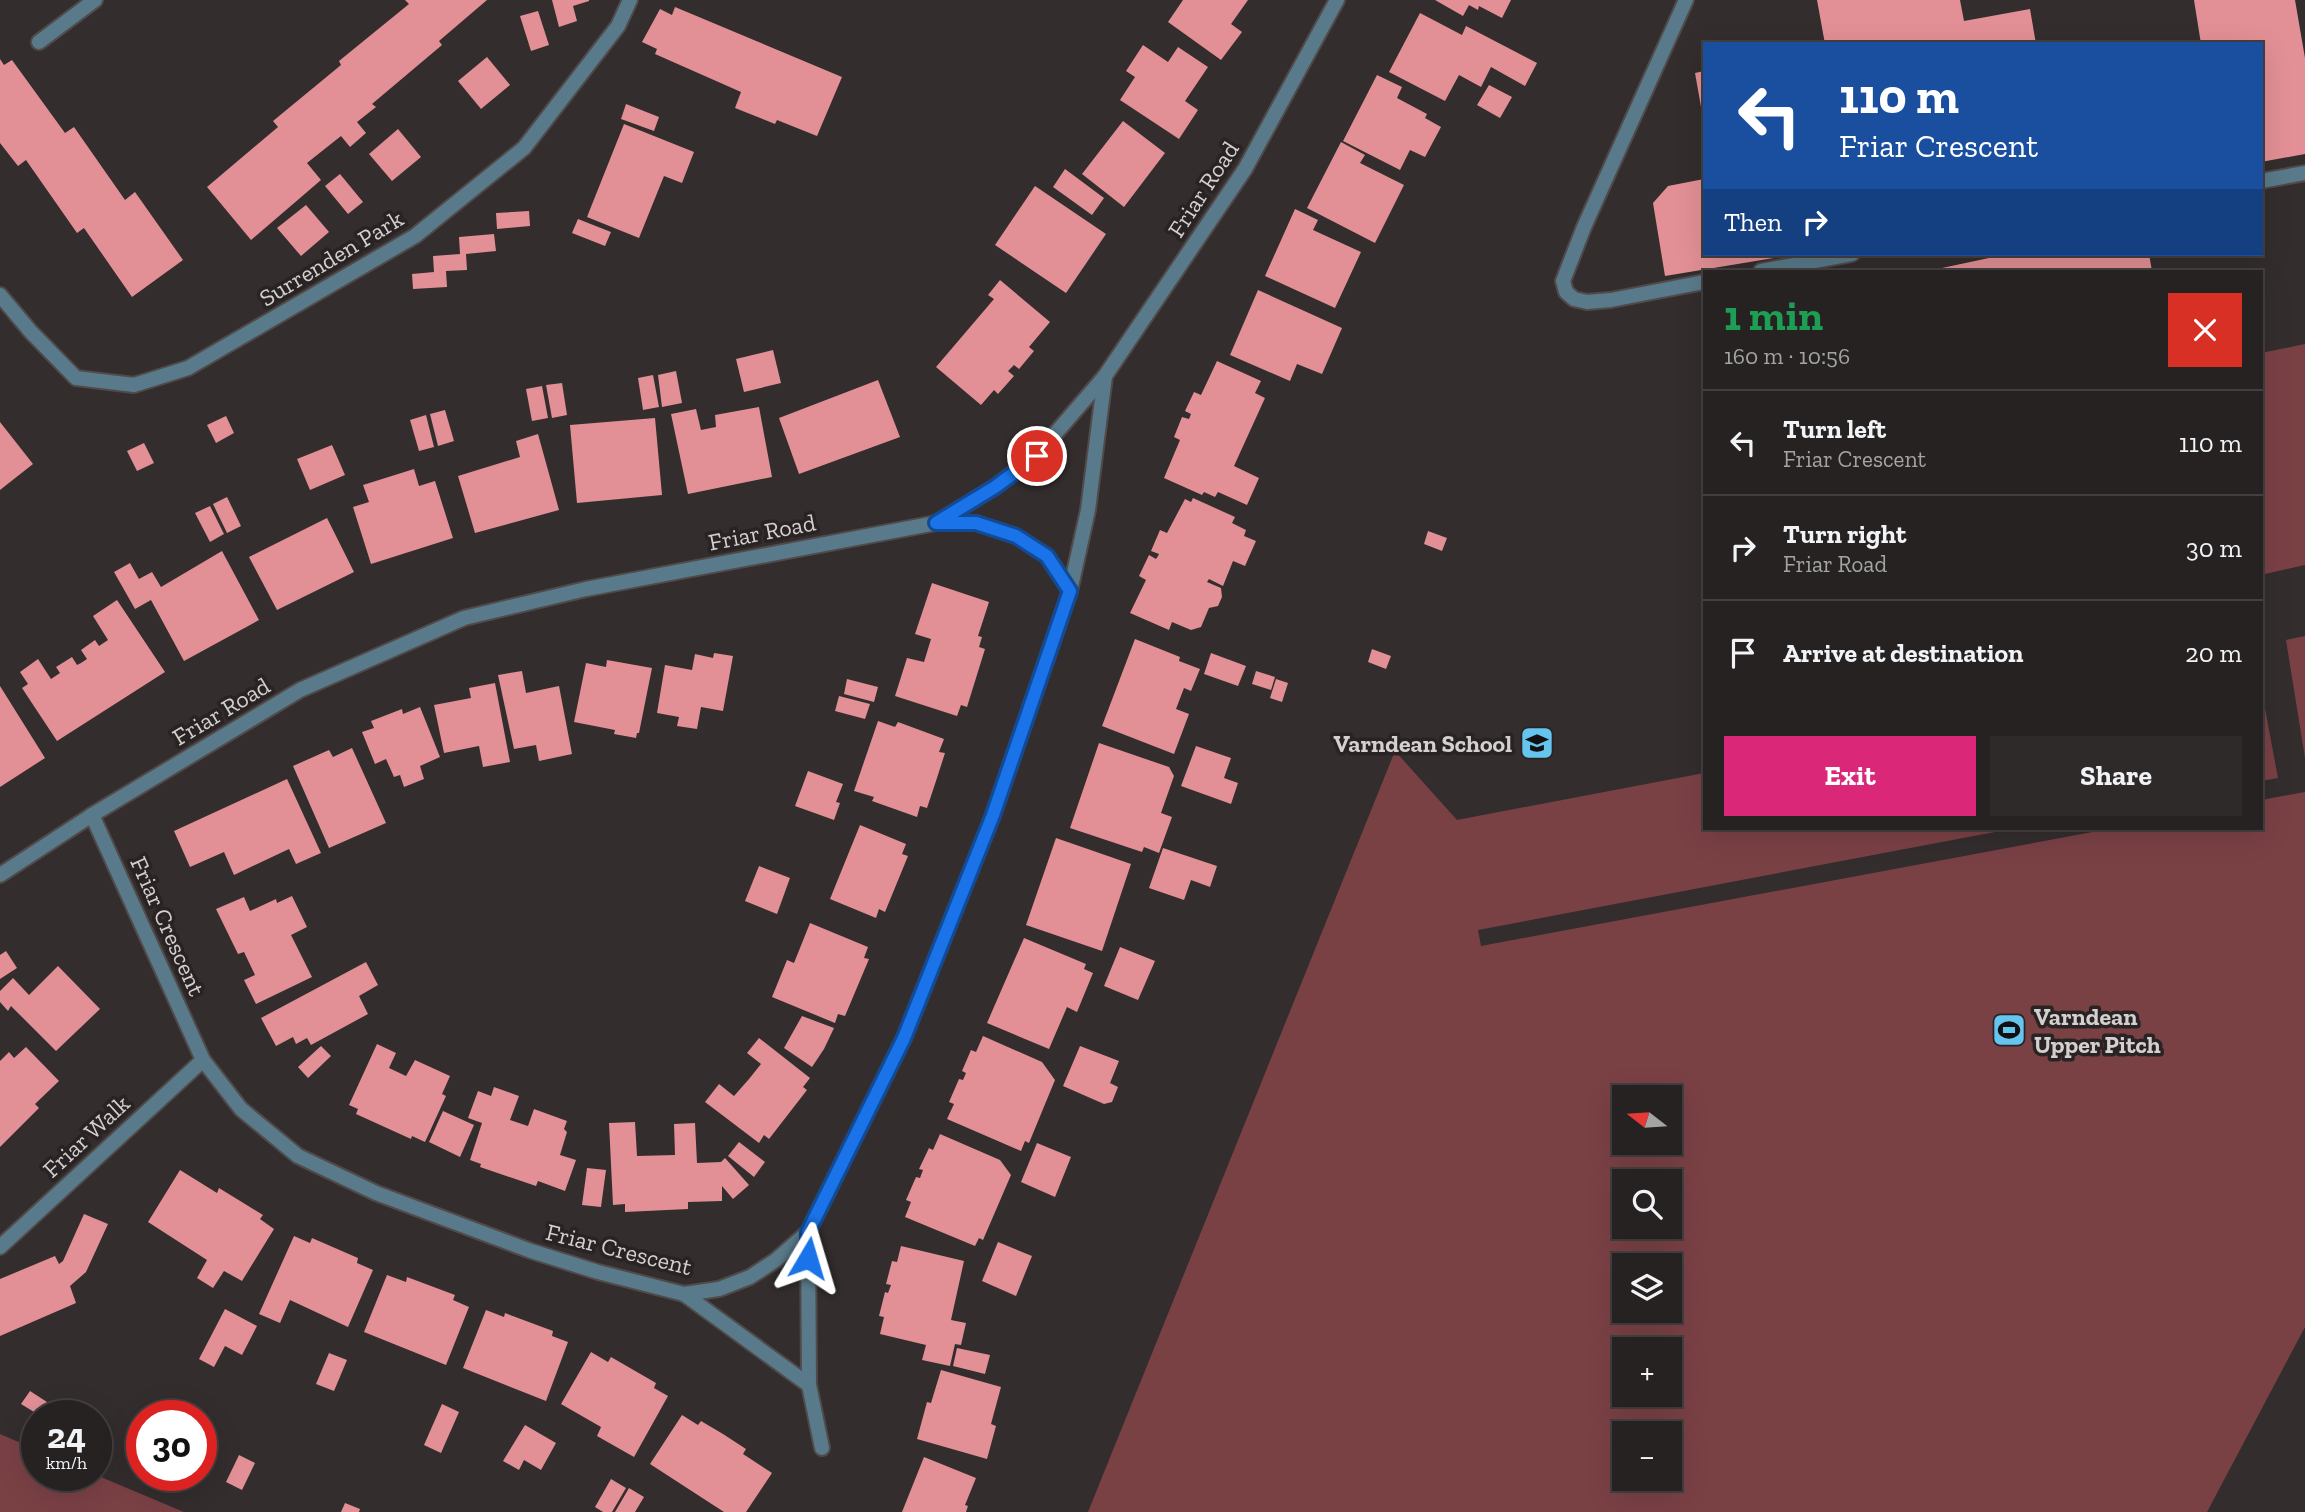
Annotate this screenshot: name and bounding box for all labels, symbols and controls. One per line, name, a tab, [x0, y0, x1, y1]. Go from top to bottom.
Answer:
text: 110 m	[1839, 67, 1959, 126]
icon: left	[1724, 70, 1815, 161]
text: Friar Crescent	[1839, 127, 2038, 165]
street label: Friar Road	[1161, 136, 1245, 242]
street label: Surrenden Park	[254, 203, 409, 312]
icon: right	[1796, 203, 1834, 241]
text: Then	[1724, 206, 1782, 238]
text: 1 min	[1724, 290, 1823, 341]
button: close	[2168, 293, 2242, 367]
text: 160 m · 10:56	[1724, 342, 1850, 370]
text: Turn left	[1783, 413, 1886, 445]
icon: left	[1724, 424, 1762, 462]
pin	[1007, 426, 1067, 486]
text: 110 m	[2179, 427, 2242, 459]
icon: arrive	[1018, 437, 1056, 475]
text: Friar Crescent	[1783, 445, 1926, 473]
street label: Friar Road	[706, 507, 818, 557]
text: Turn right	[1783, 518, 1906, 550]
icon: right	[1724, 529, 1762, 567]
text: 30 m	[2186, 532, 2242, 564]
text: Friar Road	[1783, 550, 1887, 578]
icon: arrive	[1724, 634, 1762, 672]
text: Arrive at destination	[1783, 637, 2023, 669]
text: 20 m	[2185, 637, 2242, 669]
street label: Friar Road	[167, 671, 275, 751]
school or university icon: Varndean School	[1518, 724, 1556, 762]
place label: Varndean School	[1334, 729, 1512, 758]
button: Exit	[1724, 736, 1976, 816]
button: Share	[1990, 736, 2242, 816]
street label: Friar Crescent	[124, 852, 212, 1000]
place label: Varndean Upper Pitch	[2034, 1002, 2161, 1059]
sports icon: Varndean Upper Pitch	[1990, 1011, 2028, 1049]
north arrow	[1612, 1085, 1682, 1155]
map controls	[1612, 1085, 1682, 1491]
street label: Friar Walk	[37, 1088, 136, 1183]
button: search	[1612, 1169, 1682, 1239]
street label: Friar Crescent	[543, 1217, 695, 1281]
position arrow	[771, 1221, 845, 1295]
button: layers	[1612, 1253, 1682, 1323]
button: +	[1612, 1337, 1682, 1407]
speed limit sign: 30	[126, 1400, 217, 1491]
text: 24	[47, 1415, 86, 1457]
button: −	[1612, 1421, 1682, 1491]
text: km/h	[46, 1452, 87, 1474]

